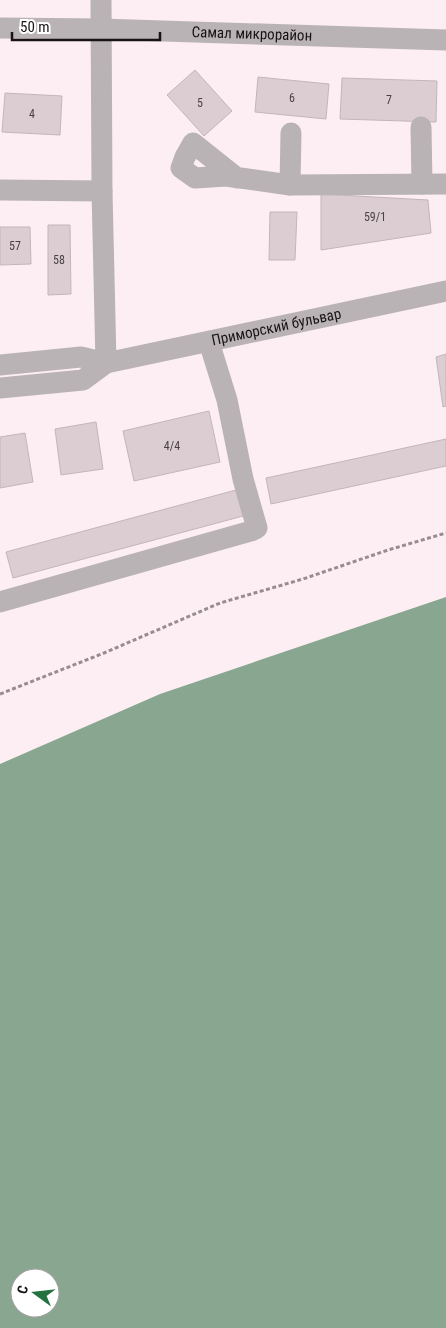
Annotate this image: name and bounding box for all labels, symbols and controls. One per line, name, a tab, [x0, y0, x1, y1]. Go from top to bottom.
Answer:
scale bar	[12, 10, 160, 42]
text: 50 m	[20, 18, 50, 36]
street label: Самал микрорайон	[191, 23, 312, 45]
house number: 6	[289, 91, 295, 105]
house number: 7	[386, 93, 392, 107]
house number: 5	[197, 96, 203, 110]
house number: 4	[29, 107, 35, 121]
house number: 59/1	[364, 210, 386, 224]
house number: 57	[9, 239, 21, 253]
house number: 58	[53, 253, 65, 267]
street label: Приморский бульвар	[210, 304, 343, 349]
house number: 4/4	[164, 439, 180, 453]
north arrow	[10, 1268, 60, 1318]
text: С	[14, 1284, 31, 1296]

